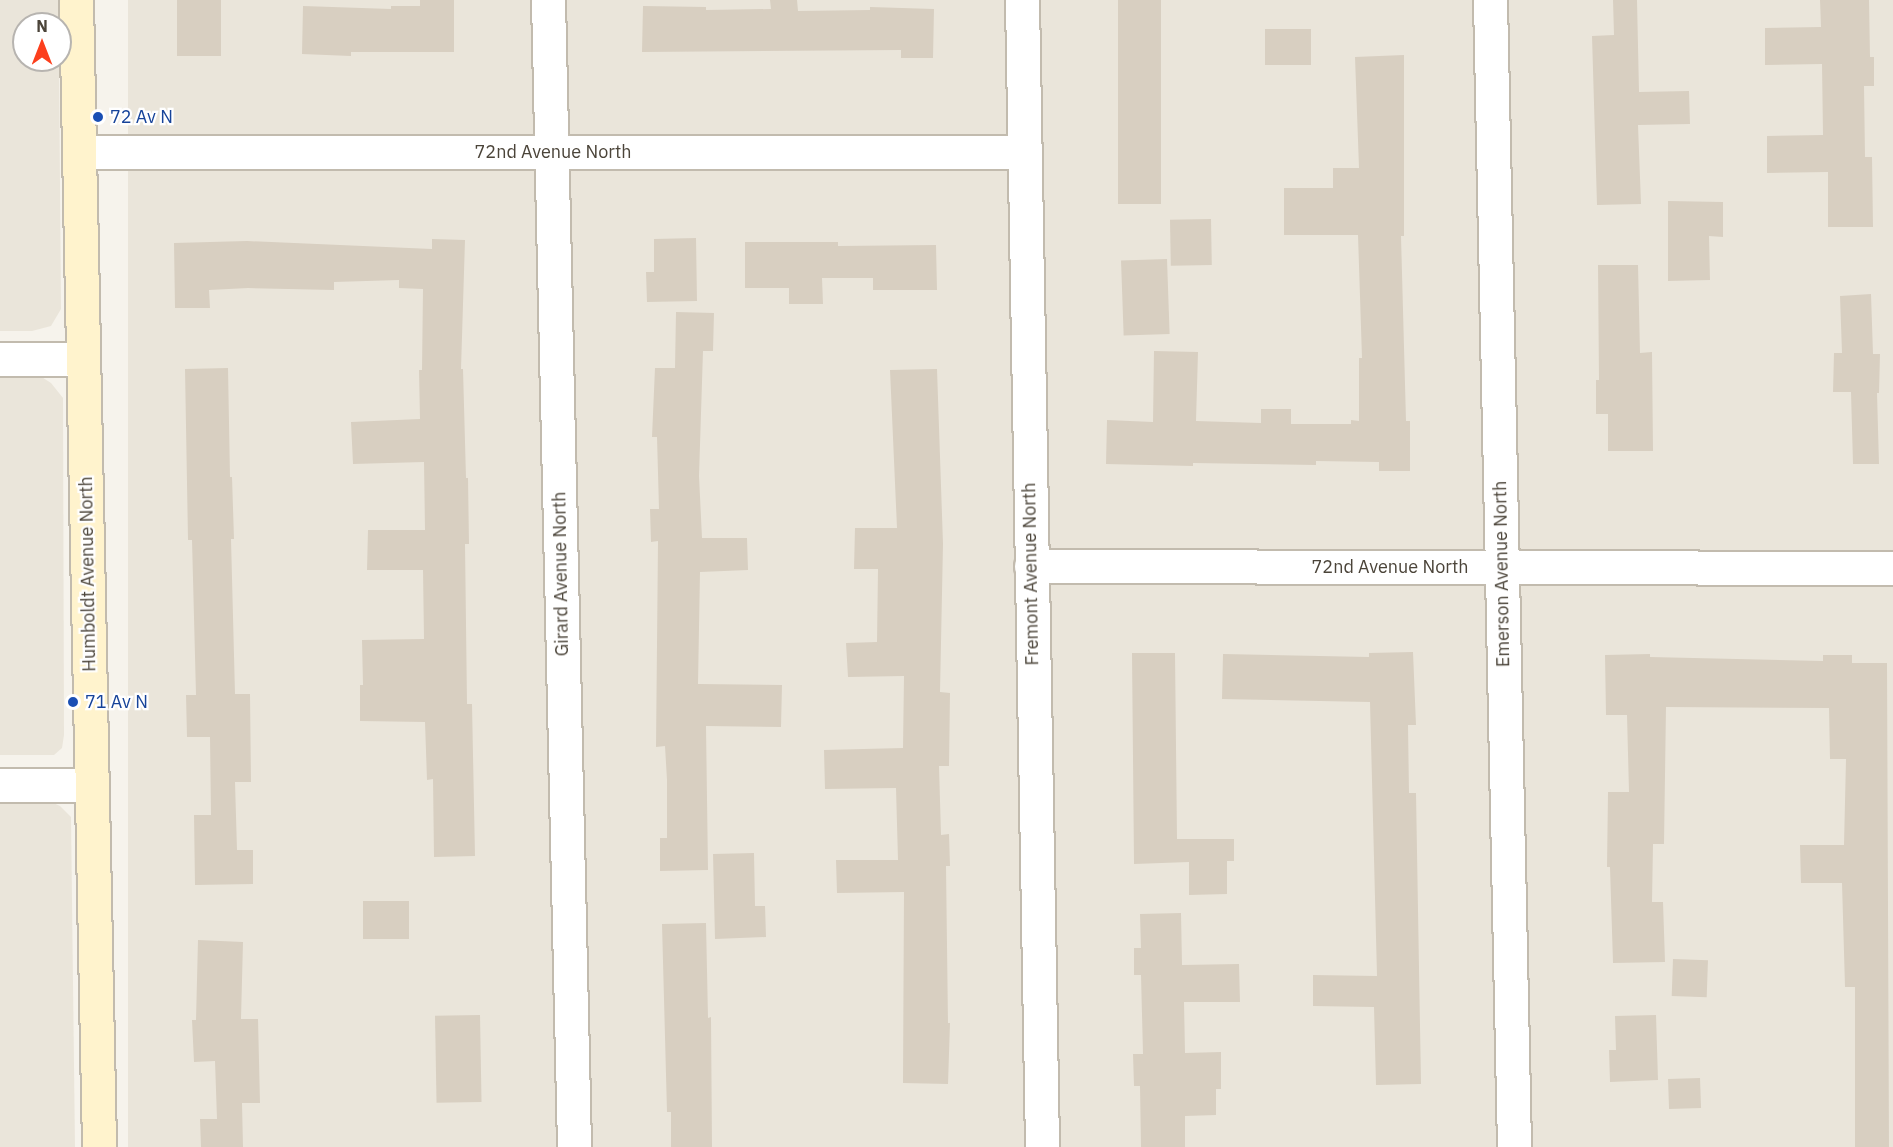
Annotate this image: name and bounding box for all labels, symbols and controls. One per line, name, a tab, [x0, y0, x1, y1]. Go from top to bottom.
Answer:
north arrow	[12, 12, 72, 72]
text: N	[36, 16, 48, 36]
place label: 72 Av N	[110, 106, 173, 128]
marker: 72 Av N	[91, 110, 105, 124]
street label: 72nd Avenue North	[475, 141, 631, 163]
street label: Humboldt Avenue North	[75, 476, 101, 672]
street label: Emerson Avenue North	[1490, 481, 1514, 667]
street label: Fremont Avenue North	[1019, 482, 1043, 666]
street label: Girard Avenue North	[549, 491, 573, 657]
street label: 72nd Avenue North	[1312, 556, 1468, 578]
place label: 71 Av N	[85, 691, 148, 713]
marker: 71 Av N	[66, 695, 80, 709]

